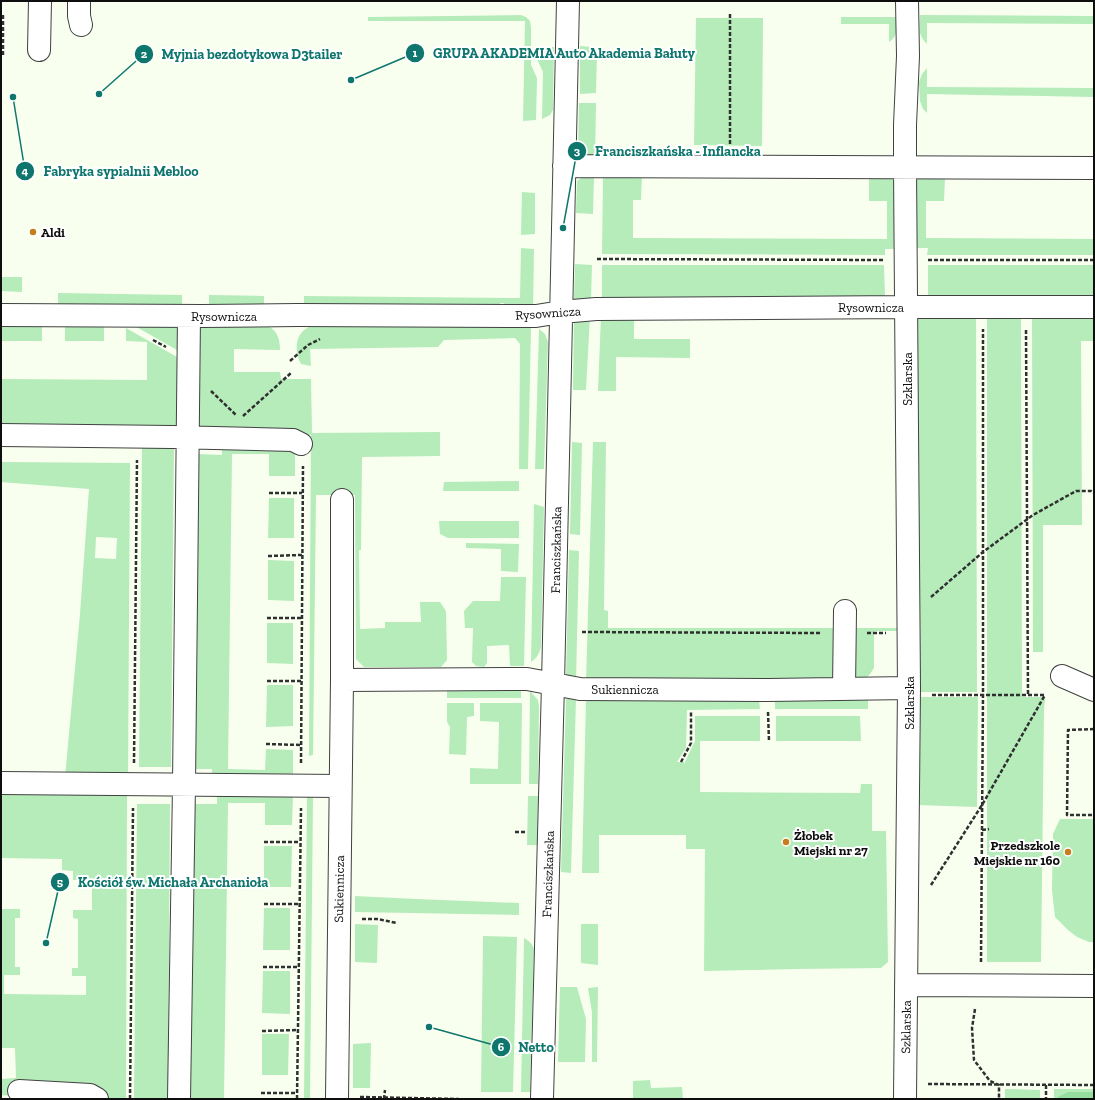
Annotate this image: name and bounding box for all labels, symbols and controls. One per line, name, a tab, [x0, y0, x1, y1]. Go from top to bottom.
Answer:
callout: GRUPA AKADEMIA Auto Akademia Bałuty	[405, 40, 704, 66]
callout: Myjnia bezdotykowa D3tailer	[134, 41, 351, 67]
text: GRUPA AKADEMIA Auto Akademia Bałuty	[433, 45, 696, 62]
text: Myjnia bezdotykowa D3tailer	[162, 46, 342, 63]
text: 1	[413, 46, 418, 60]
text: 2	[141, 47, 148, 61]
callout: Franciszkańska - Inflancka	[567, 138, 769, 164]
text: Franciszkańska - Inflancka	[595, 143, 761, 160]
text: 3	[574, 144, 581, 158]
callout: Fabryka sypialnii Mebloo	[15, 158, 206, 184]
text: Fabryka sypialnii Mebloo	[43, 163, 199, 180]
text: 4	[22, 164, 29, 178]
place label: Aldi	[41, 225, 65, 240]
marker: Aldi	[28, 227, 38, 237]
street label: Rysownicza	[838, 300, 905, 315]
street label: Rysownicza	[515, 303, 582, 323]
street label: Rysownicza	[191, 309, 258, 324]
street label: Szklarska	[900, 352, 915, 406]
street label: Franciszkańska	[548, 506, 564, 594]
street label: Szklarska	[902, 676, 917, 730]
street label: Sukiennicza	[591, 682, 660, 697]
place label: Żłobek Miejski nr 27	[794, 828, 868, 859]
street label: Franciszkańska	[539, 830, 557, 918]
marker: Żłobek Miejski nr 27	[781, 837, 791, 847]
place label: Przedszkole Miejskie nr 160	[974, 838, 1061, 869]
marker: Przedszkole Miejskie nr 160	[1063, 847, 1073, 857]
street label: Sukiennicza	[331, 854, 347, 923]
callout: Kościół św. Michała Archanioła	[50, 869, 277, 895]
text: Kościół św. Michała Archanioła	[78, 874, 268, 891]
text: 5	[57, 875, 63, 889]
street label: Szklarska	[898, 999, 914, 1054]
callout: Netto	[491, 1034, 562, 1060]
text: Netto	[518, 1039, 554, 1056]
text: 6	[498, 1040, 505, 1054]

